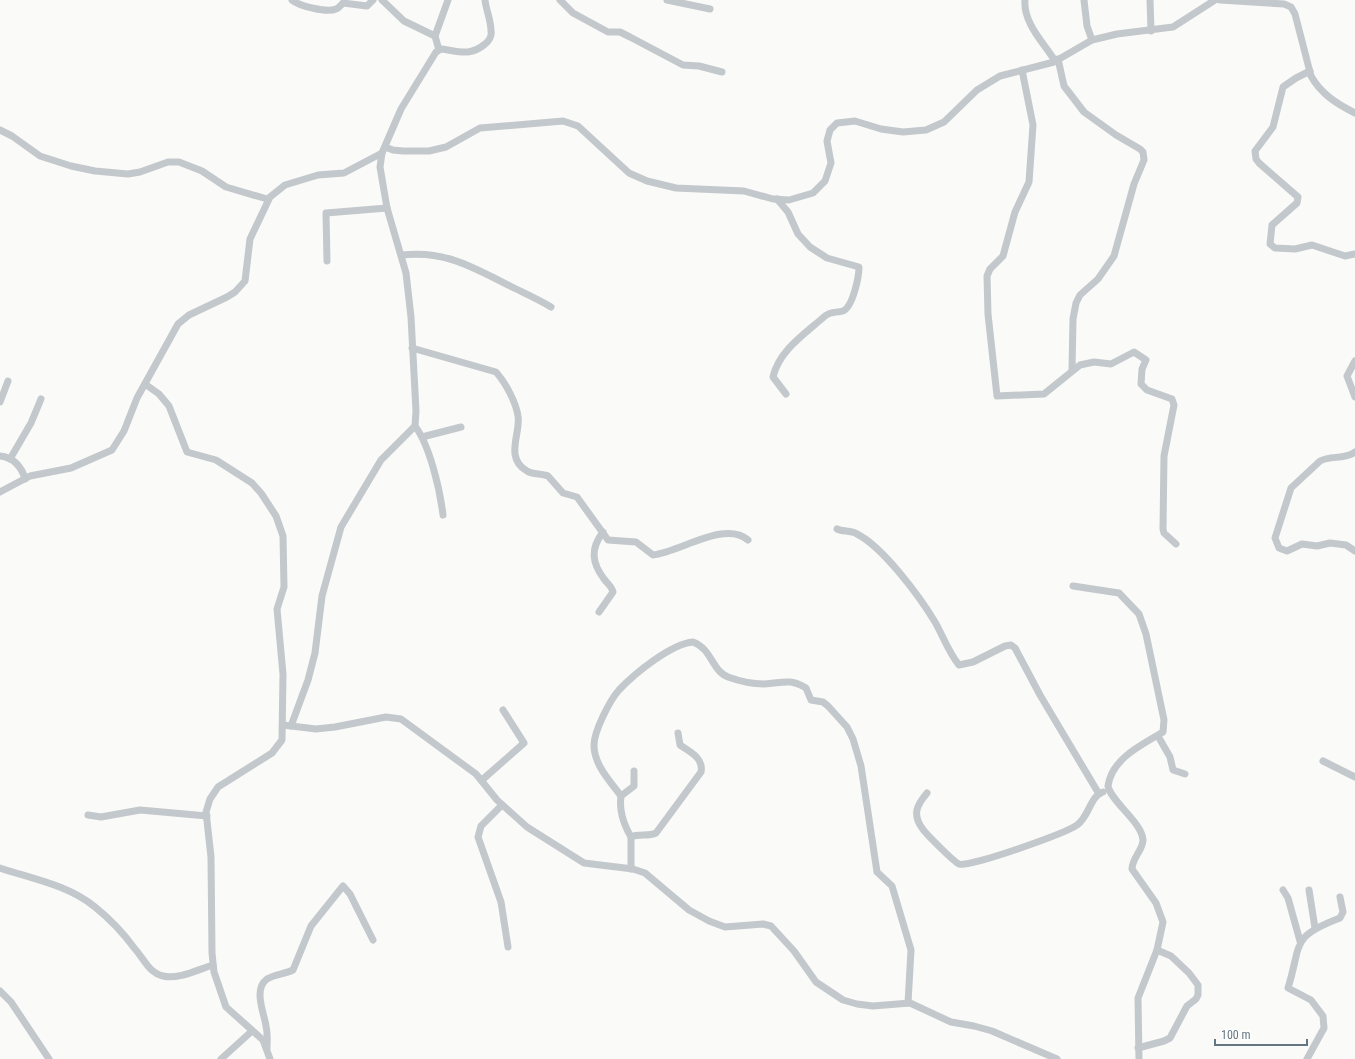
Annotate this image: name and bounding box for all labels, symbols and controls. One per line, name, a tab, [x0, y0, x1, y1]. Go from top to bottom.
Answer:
scale bar	[1215, 1021, 1307, 1047]
text: 100 m	[1221, 1028, 1251, 1042]

